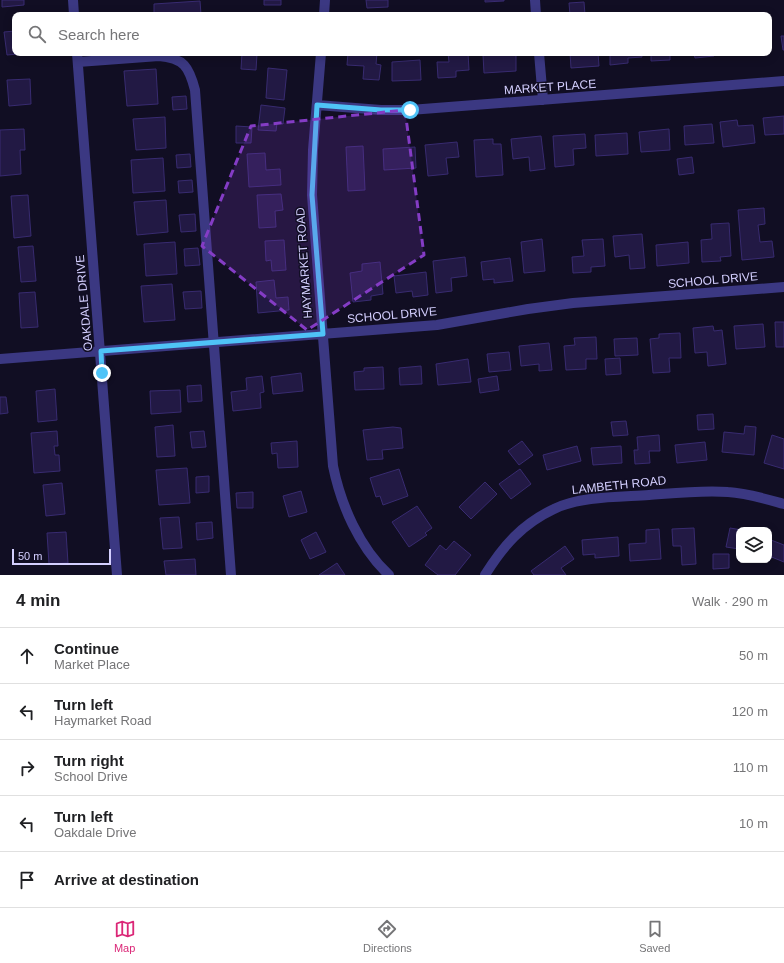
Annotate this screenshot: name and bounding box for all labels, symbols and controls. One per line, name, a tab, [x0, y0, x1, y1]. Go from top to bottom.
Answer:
search box	[12, 12, 772, 56]
icon: search	[26, 23, 48, 45]
text: Search here	[58, 26, 140, 43]
street label: MARKET PLACE	[503, 77, 597, 97]
route start	[401, 101, 419, 119]
street label: HAYMARKET ROAD	[293, 207, 315, 319]
street label: OAKDALE DRIVE	[73, 254, 95, 352]
street label: SCHOOL DRIVE	[667, 269, 759, 291]
street label: SCHOOL DRIVE	[346, 304, 438, 326]
route end	[93, 364, 111, 382]
street label: LAMBETH ROAD	[571, 473, 667, 497]
map controls	[736, 527, 772, 563]
button: layers	[736, 527, 772, 563]
scale bar	[12, 547, 111, 566]
text: 50 m	[18, 550, 42, 562]
text: 4 min	[16, 591, 60, 610]
text: Walk · 290 m	[692, 594, 768, 609]
text: Continue	[54, 640, 119, 657]
icon: ahead	[16, 645, 38, 667]
text: 50 m	[739, 648, 768, 663]
text: Market Place	[54, 657, 130, 672]
text: Turn left	[54, 696, 113, 713]
icon: left	[16, 701, 38, 723]
text: 120 m	[732, 704, 768, 719]
text: Haymarket Road	[54, 713, 152, 728]
text: Turn right	[54, 752, 124, 769]
icon: right	[16, 757, 38, 779]
text: 110 m	[733, 760, 768, 775]
text: School Drive	[54, 769, 128, 784]
text: Turn left	[54, 808, 113, 825]
icon: left	[16, 813, 38, 835]
text: 10 m	[739, 816, 768, 831]
text: Oakdale Drive	[54, 825, 136, 840]
icon: arrive	[16, 869, 38, 891]
text: Arrive at destination	[54, 871, 199, 888]
tab: Map	[114, 918, 136, 954]
tab: Directions	[363, 918, 412, 954]
tab: Saved	[639, 918, 670, 954]

